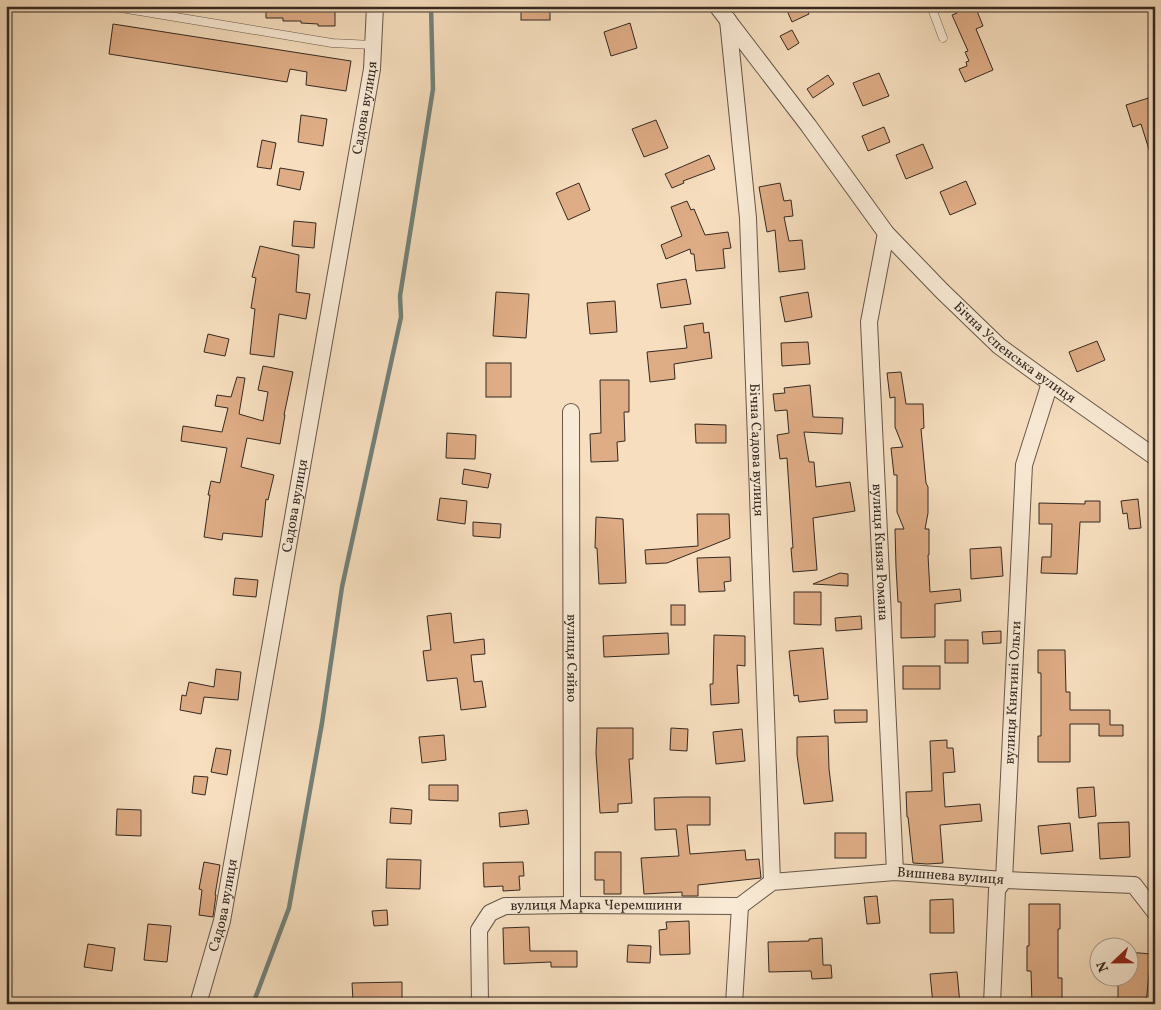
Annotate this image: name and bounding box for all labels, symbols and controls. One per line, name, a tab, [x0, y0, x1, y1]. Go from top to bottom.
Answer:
street label: Садова вулиця	[348, 61, 382, 156]
street label: Бічна Успенська вулиця	[949, 297, 1079, 408]
street label: Бічна Садова вулиця	[744, 383, 768, 517]
street label: Садова вулиця	[278, 458, 313, 554]
street label: вулиця Князя Романа	[867, 483, 893, 621]
street label: вулиця Сяйво	[562, 614, 581, 702]
street label: вулиця Княгині Ольги	[1000, 620, 1026, 765]
street label: Садова вулиця	[204, 858, 242, 954]
street label: Вишнева вулиця	[896, 863, 1004, 889]
street label: вулиця Марка Черемшини	[510, 895, 682, 915]
north arrow	[1088, 938, 1138, 988]
text: N	[1093, 958, 1114, 975]

